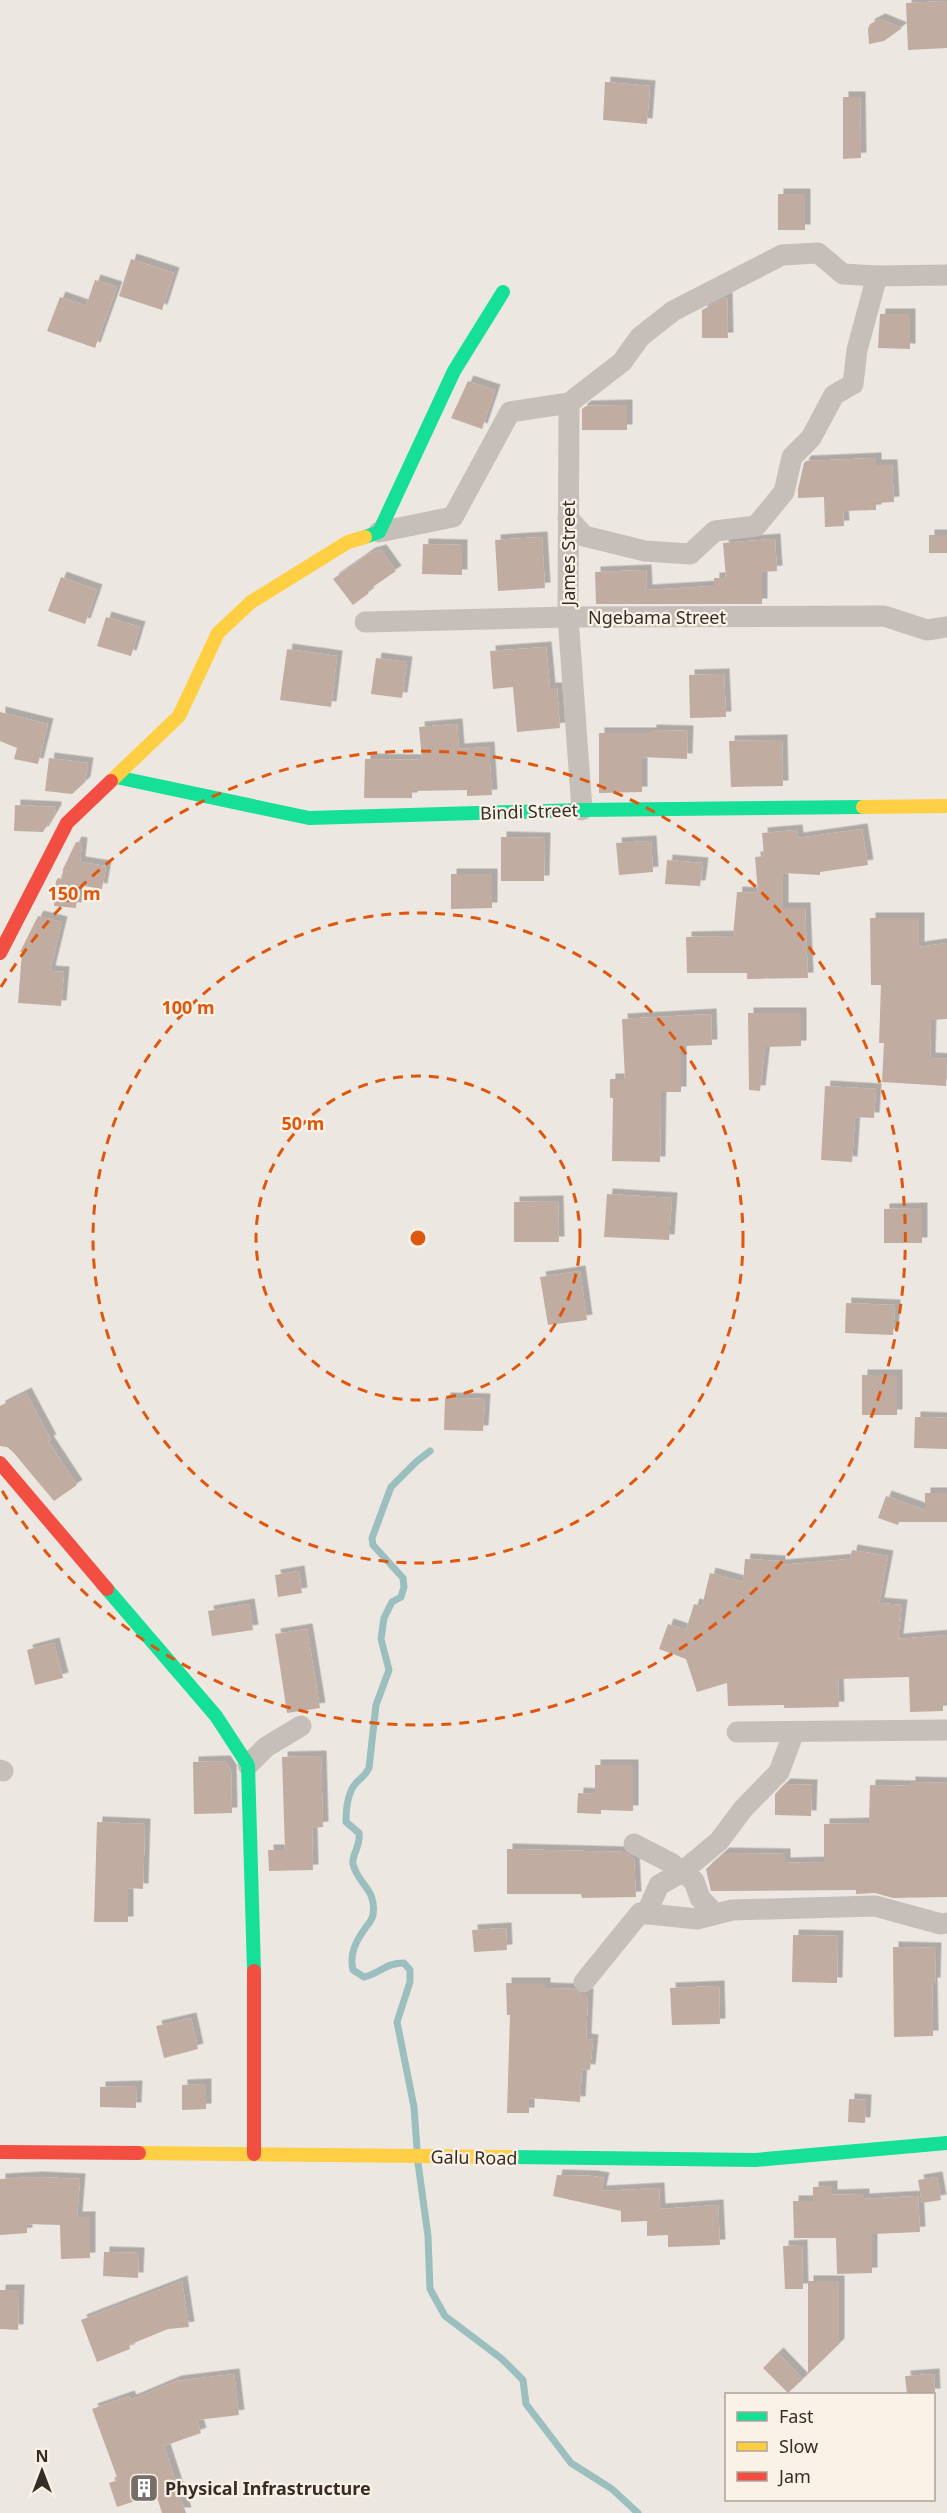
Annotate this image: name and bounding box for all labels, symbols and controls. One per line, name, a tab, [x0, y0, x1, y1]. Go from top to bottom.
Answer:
street label: James Street	[556, 500, 580, 608]
street label: Ngebama Street	[588, 605, 726, 629]
street label: Bindi Street	[480, 797, 579, 825]
text: 150 m	[47, 881, 101, 905]
text: 100 m	[161, 995, 215, 1019]
text: 50 m	[282, 1111, 324, 1135]
centre of rings	[408, 1228, 428, 1248]
street label: Galu Road	[430, 2144, 518, 2170]
legend	[725, 2393, 935, 2501]
text: Fast	[779, 2404, 814, 2428]
text: Slow	[779, 2434, 818, 2458]
north arrow	[12, 2441, 72, 2501]
text: N	[35, 2445, 49, 2467]
text: Jam	[777, 2464, 811, 2488]
building icon: Physical Infrastructure	[128, 2472, 160, 2504]
place label: Physical Infrastructure	[165, 2476, 371, 2500]

